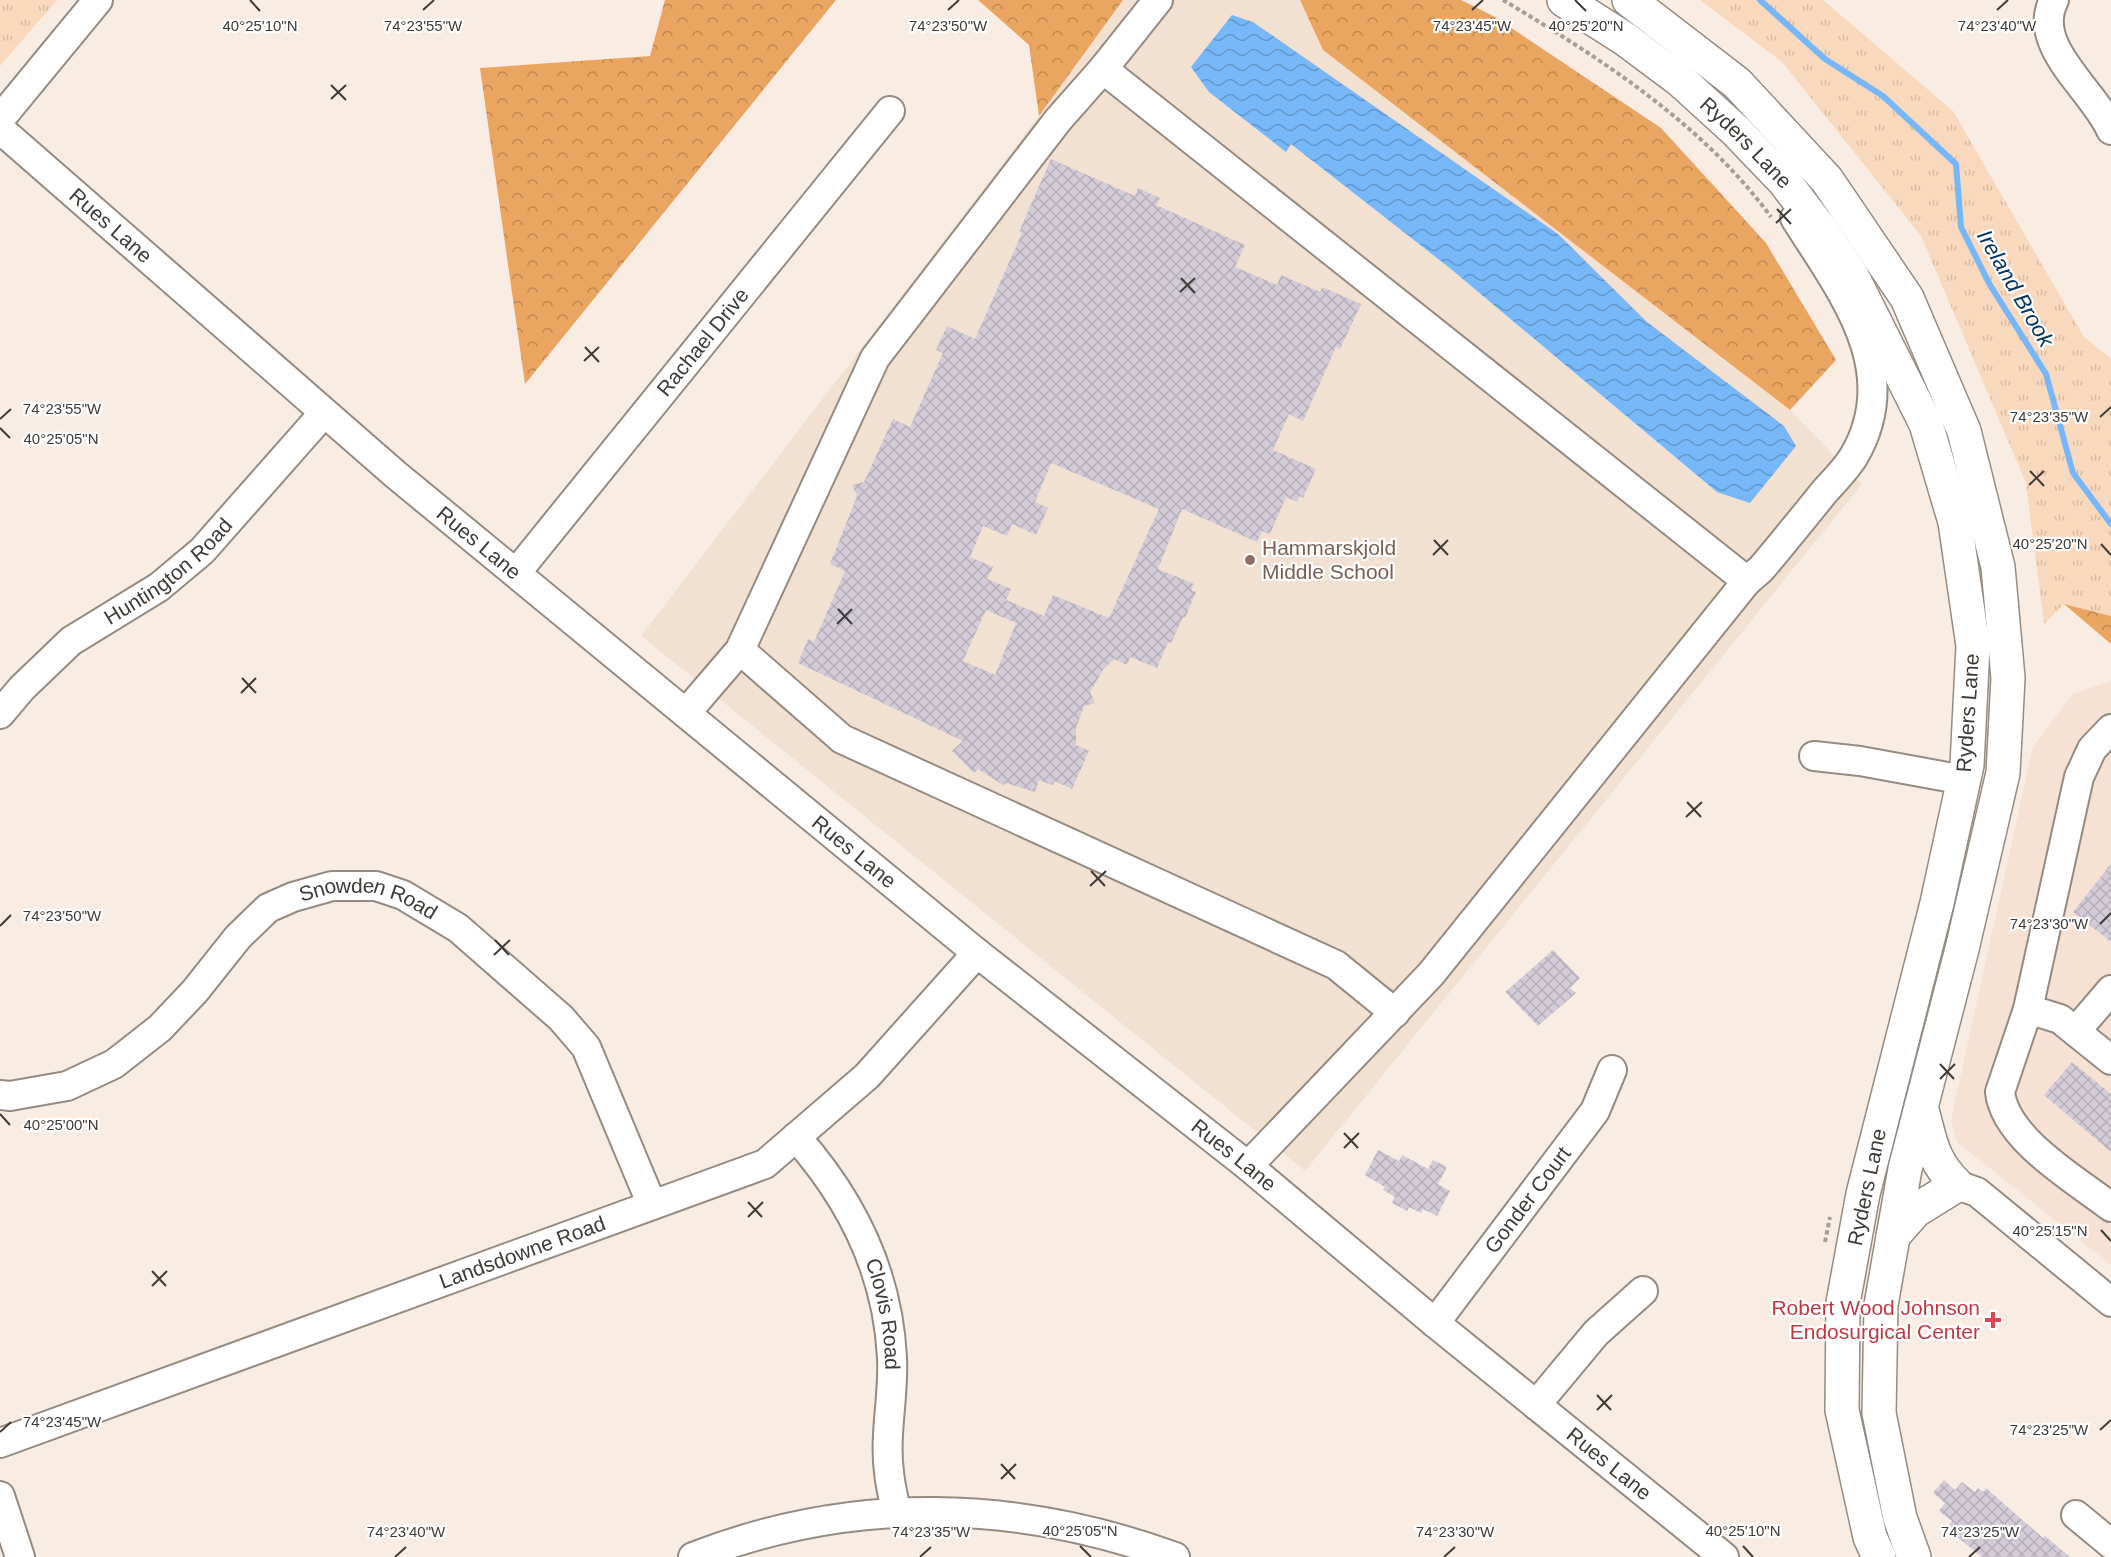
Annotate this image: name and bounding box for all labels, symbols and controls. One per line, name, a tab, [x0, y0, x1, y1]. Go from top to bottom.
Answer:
text: 40°25'10"N	[222, 17, 298, 34]
text: 74°23'55"W	[384, 17, 463, 34]
text: 74°23'50"W	[909, 17, 988, 34]
text: 74°23'45"W	[1433, 17, 1512, 34]
text: 40°25'20"N	[1548, 17, 1624, 34]
text: 74°23'40"W	[1958, 17, 2037, 34]
street label: Ryders Lane	[1696, 92, 1796, 193]
street label: Rues Lane	[65, 183, 157, 267]
water label: Ireland Brook	[1972, 225, 2060, 352]
street label: Rachael Drive	[652, 283, 753, 400]
text: 74°23'55"W	[23, 400, 102, 417]
text: 74°23'35"W	[2010, 408, 2089, 425]
text: 40°25'05"N	[23, 430, 99, 447]
street label: Rues Lane	[433, 501, 526, 584]
street label: Huntington Road	[100, 513, 236, 629]
text: 40°25'20"N	[2012, 535, 2088, 552]
place label: Hammarskjold Middle School	[1262, 536, 1396, 583]
marker: Hammarskjold Middle School	[1243, 553, 1257, 567]
street label: Ryders Lane	[1952, 653, 1983, 773]
street label: Rues Lane	[808, 810, 901, 893]
street label: Snowden Road	[296, 873, 441, 924]
text: 74°23'50"W	[23, 907, 102, 924]
text: 74°23'30"W	[2010, 915, 2089, 932]
street label: Rues Lane	[1187, 1114, 1281, 1196]
text: 40°25'00"N	[23, 1116, 99, 1133]
street label: Ryders Lane	[1843, 1126, 1890, 1248]
street label: Gonder Court	[1480, 1142, 1575, 1258]
street label: Landsdowne Road	[436, 1211, 608, 1293]
text: 40°25'15"N	[2012, 1222, 2088, 1239]
street label: Clovis Road	[861, 1255, 904, 1370]
place label: Robert Wood Johnson Endosurgical Center	[1771, 1296, 1980, 1343]
marker: Robert Wood Johnson Endosurgical Center	[1984, 1311, 2002, 1329]
text: 74°23'45"W	[23, 1413, 102, 1430]
text: 74°23'25"W	[2010, 1421, 2089, 1438]
street label: Rues Lane	[1563, 1423, 1656, 1504]
text: 40°25'05"N	[1042, 1522, 1118, 1539]
text: 40°25'10"N	[1705, 1522, 1781, 1539]
text: 74°23'40"W	[367, 1523, 446, 1540]
text: 74°23'35"W	[892, 1523, 971, 1540]
text: 74°23'30"W	[1416, 1523, 1495, 1540]
text: 74°23'25"W	[1941, 1523, 2020, 1540]

